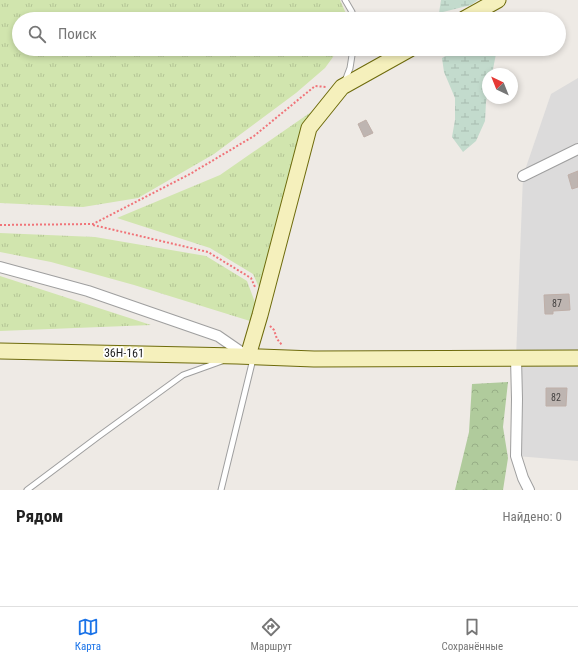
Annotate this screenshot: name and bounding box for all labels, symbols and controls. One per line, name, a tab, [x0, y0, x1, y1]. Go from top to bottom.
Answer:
search box	[12, 12, 566, 56]
icon: search	[26, 23, 48, 45]
text: Поиск	[58, 25, 97, 43]
north arrow	[482, 68, 518, 104]
house number: 87	[552, 298, 562, 309]
street label: 36Н-161	[104, 346, 144, 360]
house number: 82	[551, 392, 561, 403]
text: Рядом	[16, 506, 63, 526]
text: Найдено: 0	[502, 509, 562, 524]
tab: Карта	[75, 616, 101, 653]
tab: Маршрут	[251, 616, 292, 653]
tab: Сохранённые	[441, 616, 503, 653]

